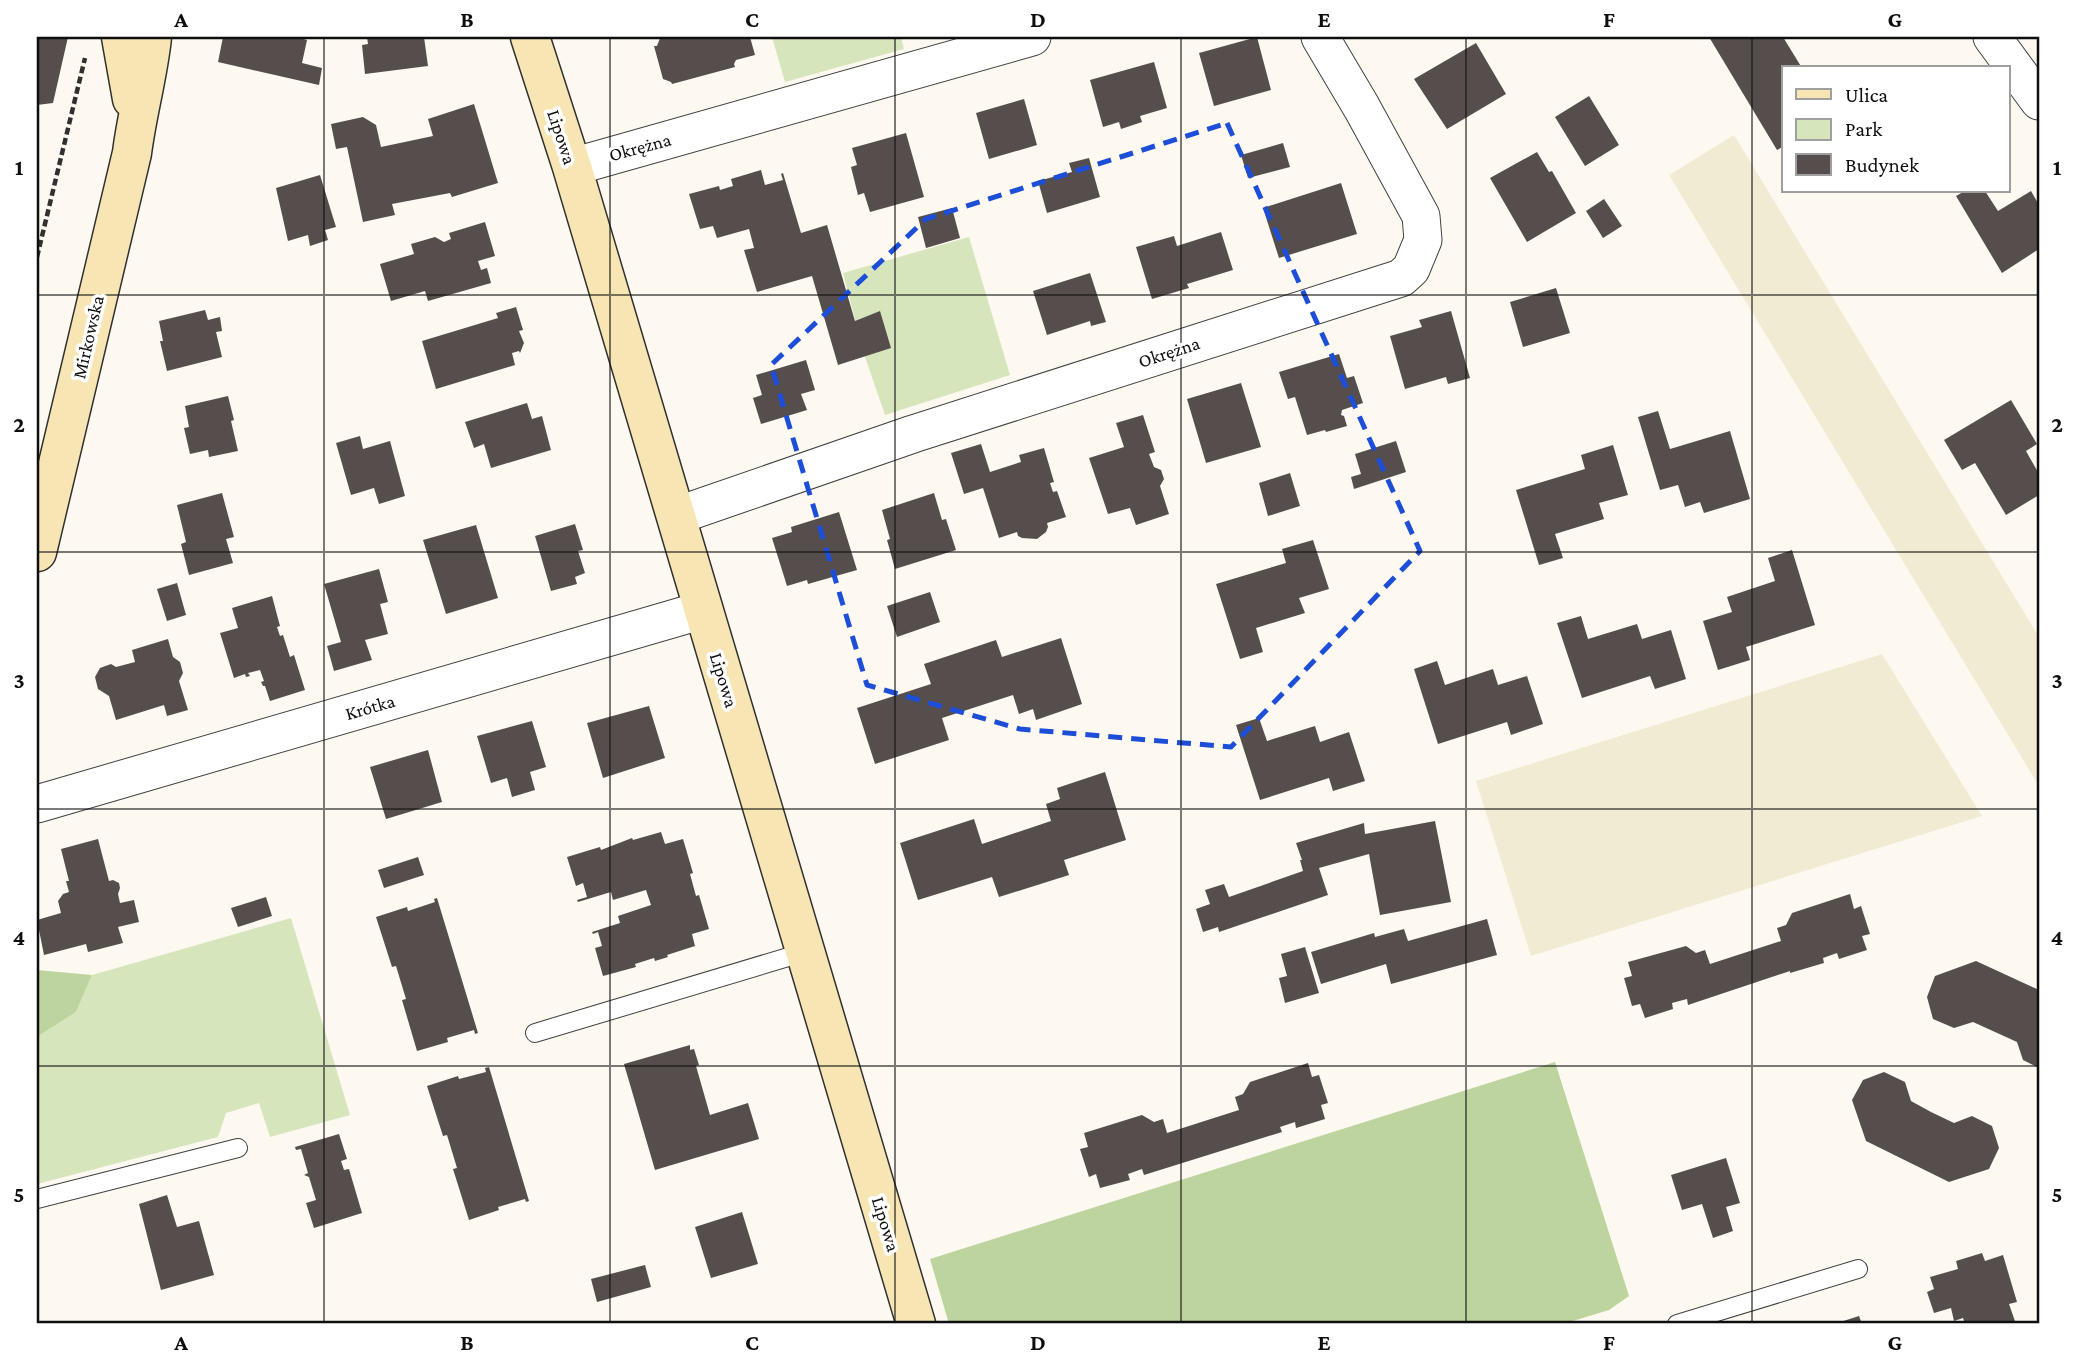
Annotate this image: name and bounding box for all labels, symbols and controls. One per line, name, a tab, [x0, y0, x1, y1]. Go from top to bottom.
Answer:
text: A	[173, 6, 188, 32]
text: B	[460, 6, 474, 32]
text: C	[745, 6, 759, 32]
text: D	[1030, 6, 1046, 32]
text: E	[1317, 6, 1331, 32]
text: F	[1603, 6, 1615, 32]
text: G	[1888, 6, 1903, 32]
legend	[1782, 66, 2010, 192]
text: Ulica	[1845, 83, 1888, 107]
street label: Lipowa	[543, 107, 581, 167]
text: Park	[1845, 117, 1882, 141]
street label: Okrężna	[607, 129, 674, 165]
text: Budynek	[1845, 153, 1919, 177]
text: 1	[15, 154, 24, 180]
text: 1	[2053, 154, 2062, 180]
street label: Mirkowska	[68, 293, 108, 381]
street label: Okrężna	[1136, 332, 1203, 372]
text: 2	[13, 411, 25, 437]
text: 2	[2051, 411, 2063, 437]
street label: Lipowa	[706, 650, 742, 710]
text: 3	[13, 667, 25, 693]
text: 3	[2051, 667, 2063, 693]
street label: Krótka	[343, 690, 397, 724]
text: 4	[13, 924, 25, 950]
text: 4	[2051, 924, 2063, 950]
text: 5	[13, 1181, 25, 1207]
text: 5	[2051, 1181, 2063, 1207]
street label: Lipowa	[868, 1194, 904, 1254]
text: A	[173, 1329, 188, 1355]
text: B	[460, 1329, 474, 1355]
text: C	[745, 1329, 759, 1355]
text: D	[1030, 1329, 1046, 1355]
text: E	[1317, 1329, 1331, 1355]
text: F	[1603, 1329, 1615, 1355]
text: G	[1888, 1329, 1903, 1355]

